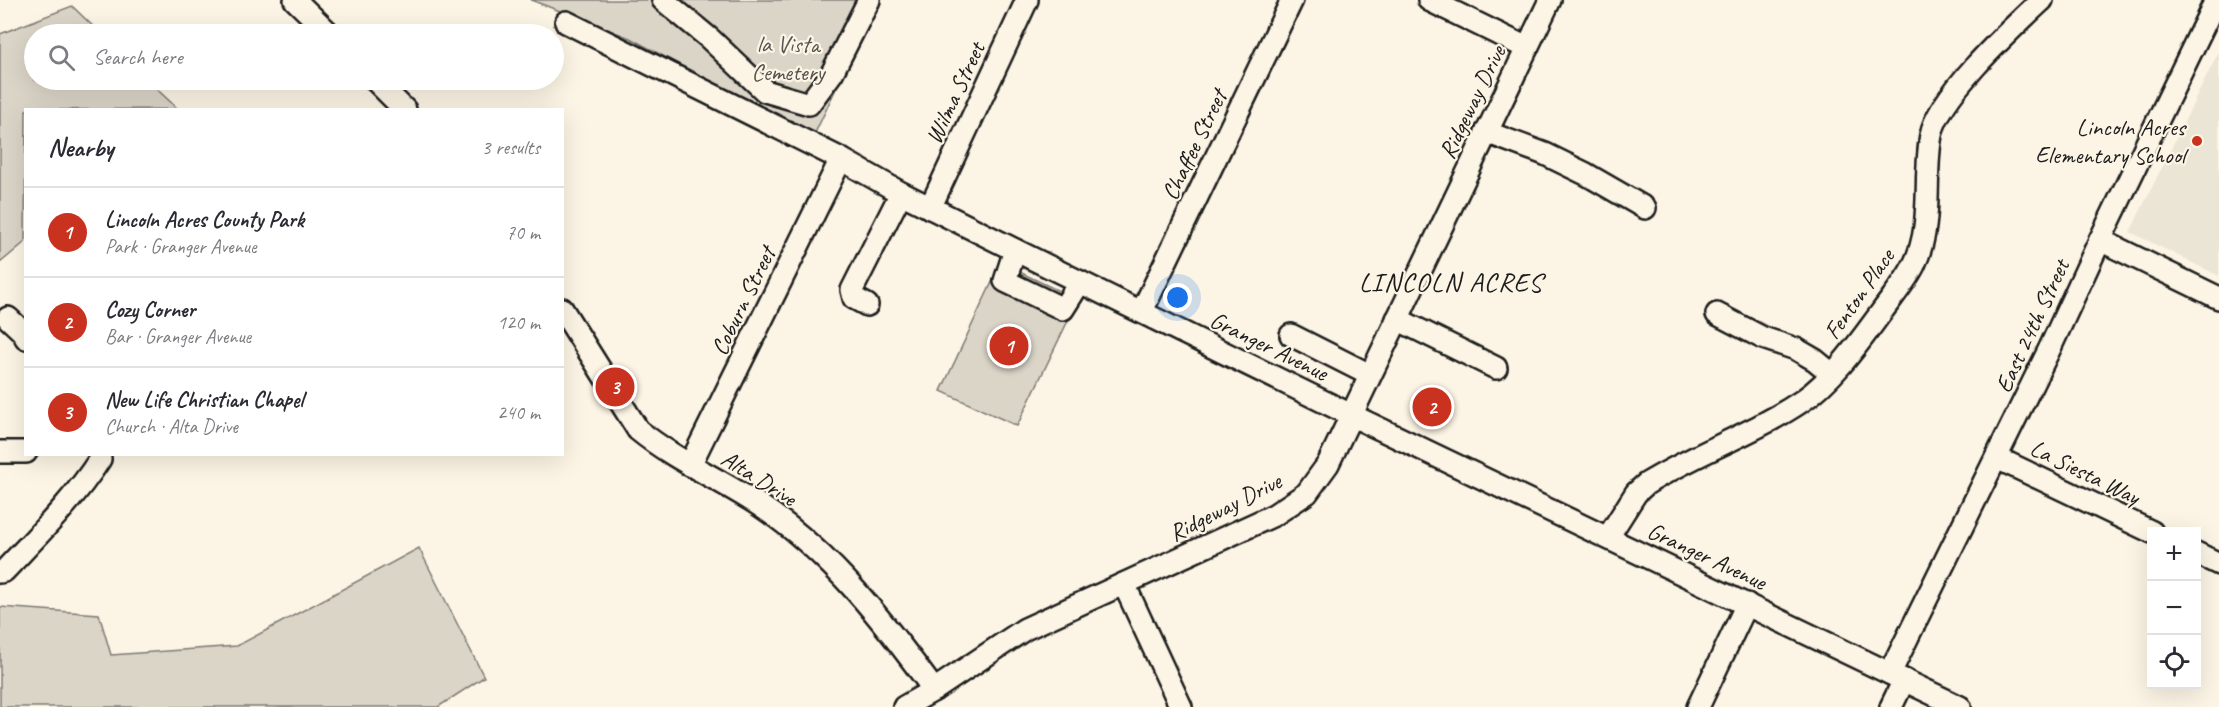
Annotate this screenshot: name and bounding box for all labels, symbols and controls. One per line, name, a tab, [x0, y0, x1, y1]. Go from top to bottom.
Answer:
search box	[24, 24, 564, 90]
park label: la Vista Cemetery	[752, 29, 826, 87]
street label: Wilma Street	[918, 36, 992, 148]
street label: Ridgeway Drive	[1432, 39, 1513, 163]
icon: search	[45, 41, 78, 74]
text: Search here	[93, 43, 183, 71]
street label: Chaffee Street	[1155, 82, 1235, 205]
place label: Lincoln Acres Elementary School	[2035, 112, 2189, 170]
text: Nearby	[48, 131, 113, 164]
marker: Lincoln Acres Elementary School	[2190, 134, 2204, 148]
text: 3 results	[481, 135, 540, 160]
text: Lincoln Acres County Park	[105, 206, 304, 234]
text: 1	[63, 220, 72, 245]
text: 70 m	[506, 220, 540, 245]
text: Park · Granger Avenue	[105, 234, 256, 259]
street label: Coburn Street	[704, 239, 783, 360]
street label: Fenton Place	[1817, 241, 1902, 345]
street label: East 24th Street	[1988, 253, 2077, 397]
district label: LINCOLN ACRES	[1359, 265, 1546, 299]
your location	[1163, 283, 1192, 312]
text: Cozy Corner	[105, 296, 195, 324]
street label: Granger Avenue	[1205, 305, 1335, 388]
text: 2	[63, 310, 72, 335]
text: 120 m	[497, 310, 540, 335]
text: Bar · Granger Avenue	[105, 324, 251, 349]
pin: 1	[990, 324, 1028, 368]
pin: 3	[596, 364, 634, 410]
pin: 2	[1412, 384, 1452, 430]
text: New Life Christian Chapel	[105, 386, 303, 414]
text: 3	[63, 400, 72, 425]
text: 240 m	[497, 400, 540, 425]
text: Church · Alta Drive	[105, 414, 238, 439]
street label: La Siesta Way	[2025, 433, 2146, 512]
street label: Alta Drive	[716, 443, 804, 514]
street label: Ridgeway Drive	[1164, 465, 1288, 548]
street label: Granger Avenue	[1643, 515, 1773, 597]
map controls	[2147, 527, 2201, 689]
button: +	[2147, 527, 2201, 581]
button: −	[2147, 581, 2201, 635]
button: locate	[2147, 635, 2201, 689]

